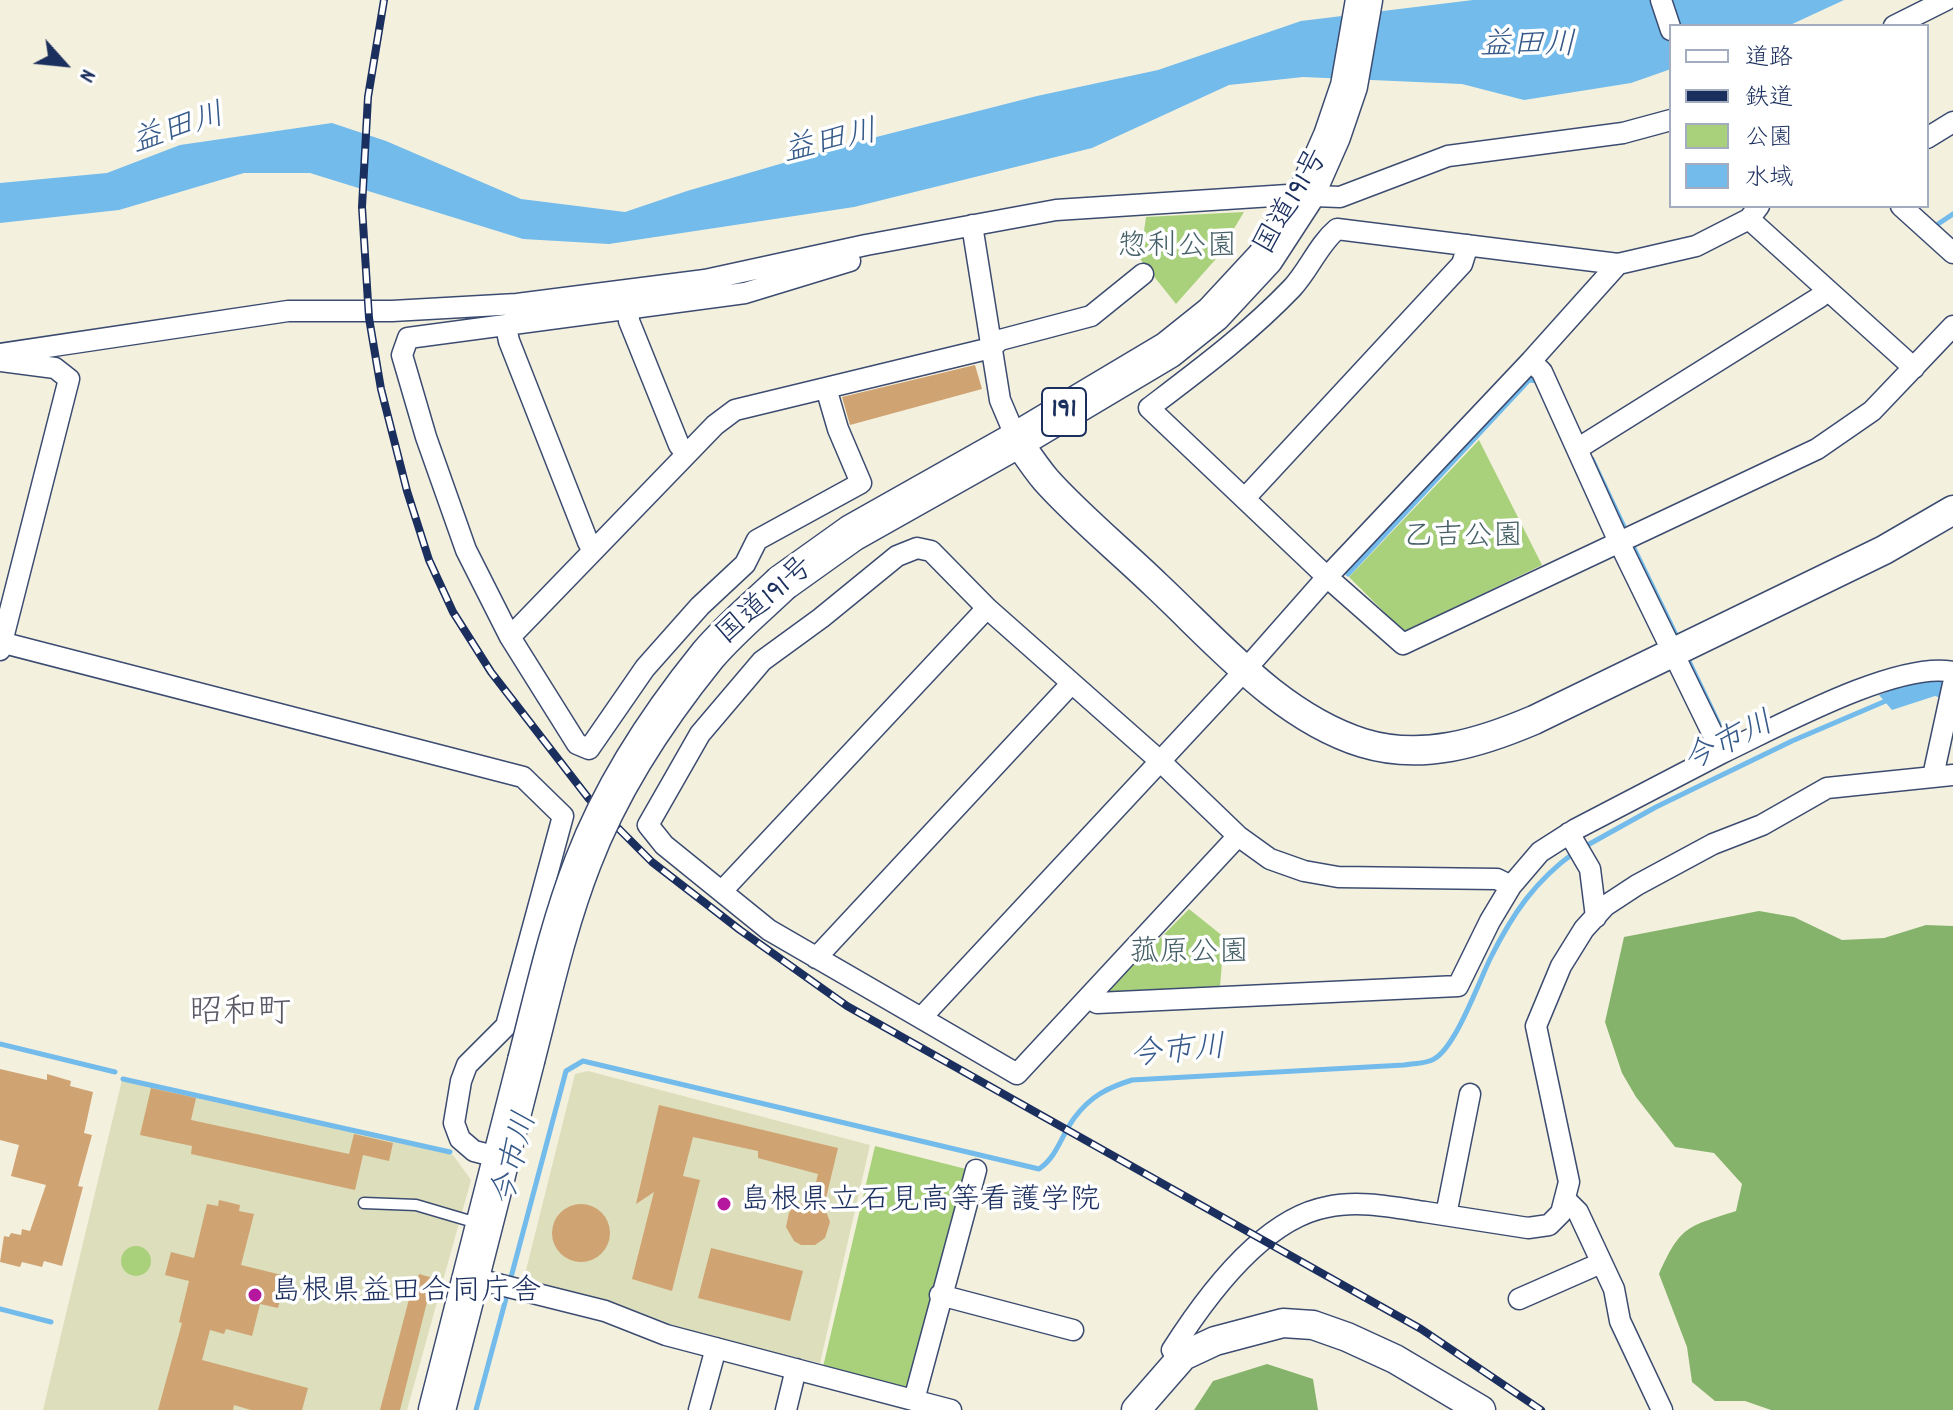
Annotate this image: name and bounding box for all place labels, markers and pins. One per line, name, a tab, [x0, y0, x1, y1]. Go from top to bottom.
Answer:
place label: 島根県立石見高等看護学院	[740, 1186, 1100, 1222]
marker: 島根県立石見高等看護学院	[715, 1195, 733, 1213]
place label: 島根県益田合同庁舎	[271, 1277, 541, 1313]
marker: 島根県益田合同庁舎	[246, 1286, 264, 1304]

